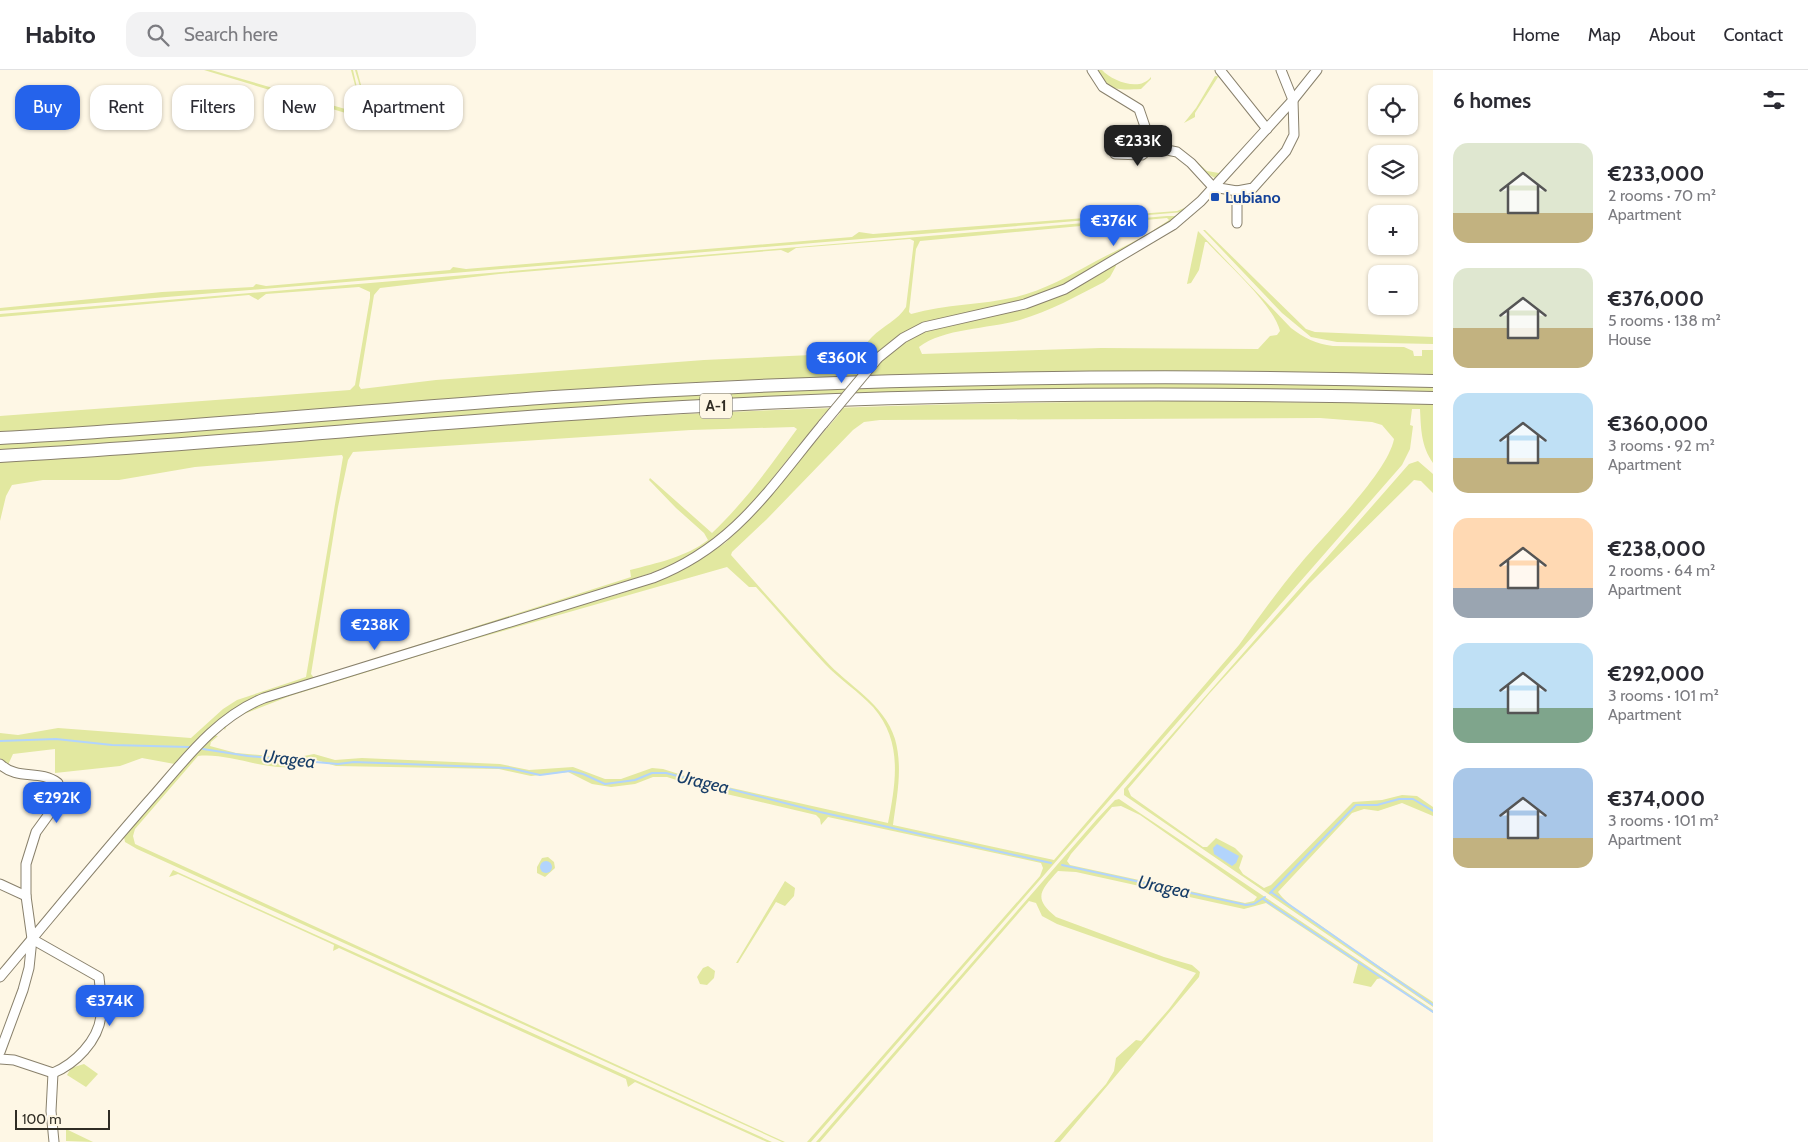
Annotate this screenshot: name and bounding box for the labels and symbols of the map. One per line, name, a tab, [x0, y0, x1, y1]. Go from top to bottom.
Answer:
pin: €233K	[1103, 124, 1173, 167]
place label: Lubiano	[1225, 188, 1281, 207]
marker: Lubiano	[1209, 191, 1221, 203]
pin: €376K	[1079, 204, 1149, 247]
pin: €360K	[807, 342, 877, 384]
road number: A-1	[700, 394, 732, 418]
pin: €238K	[340, 608, 410, 651]
water label: Uragea	[261, 745, 317, 773]
water label: Uragea	[675, 765, 731, 799]
pin: €292K	[22, 782, 92, 824]
water label: Uragea	[1136, 871, 1192, 903]
pin: €374K	[75, 984, 145, 1027]
scale bar	[15, 1107, 110, 1130]

